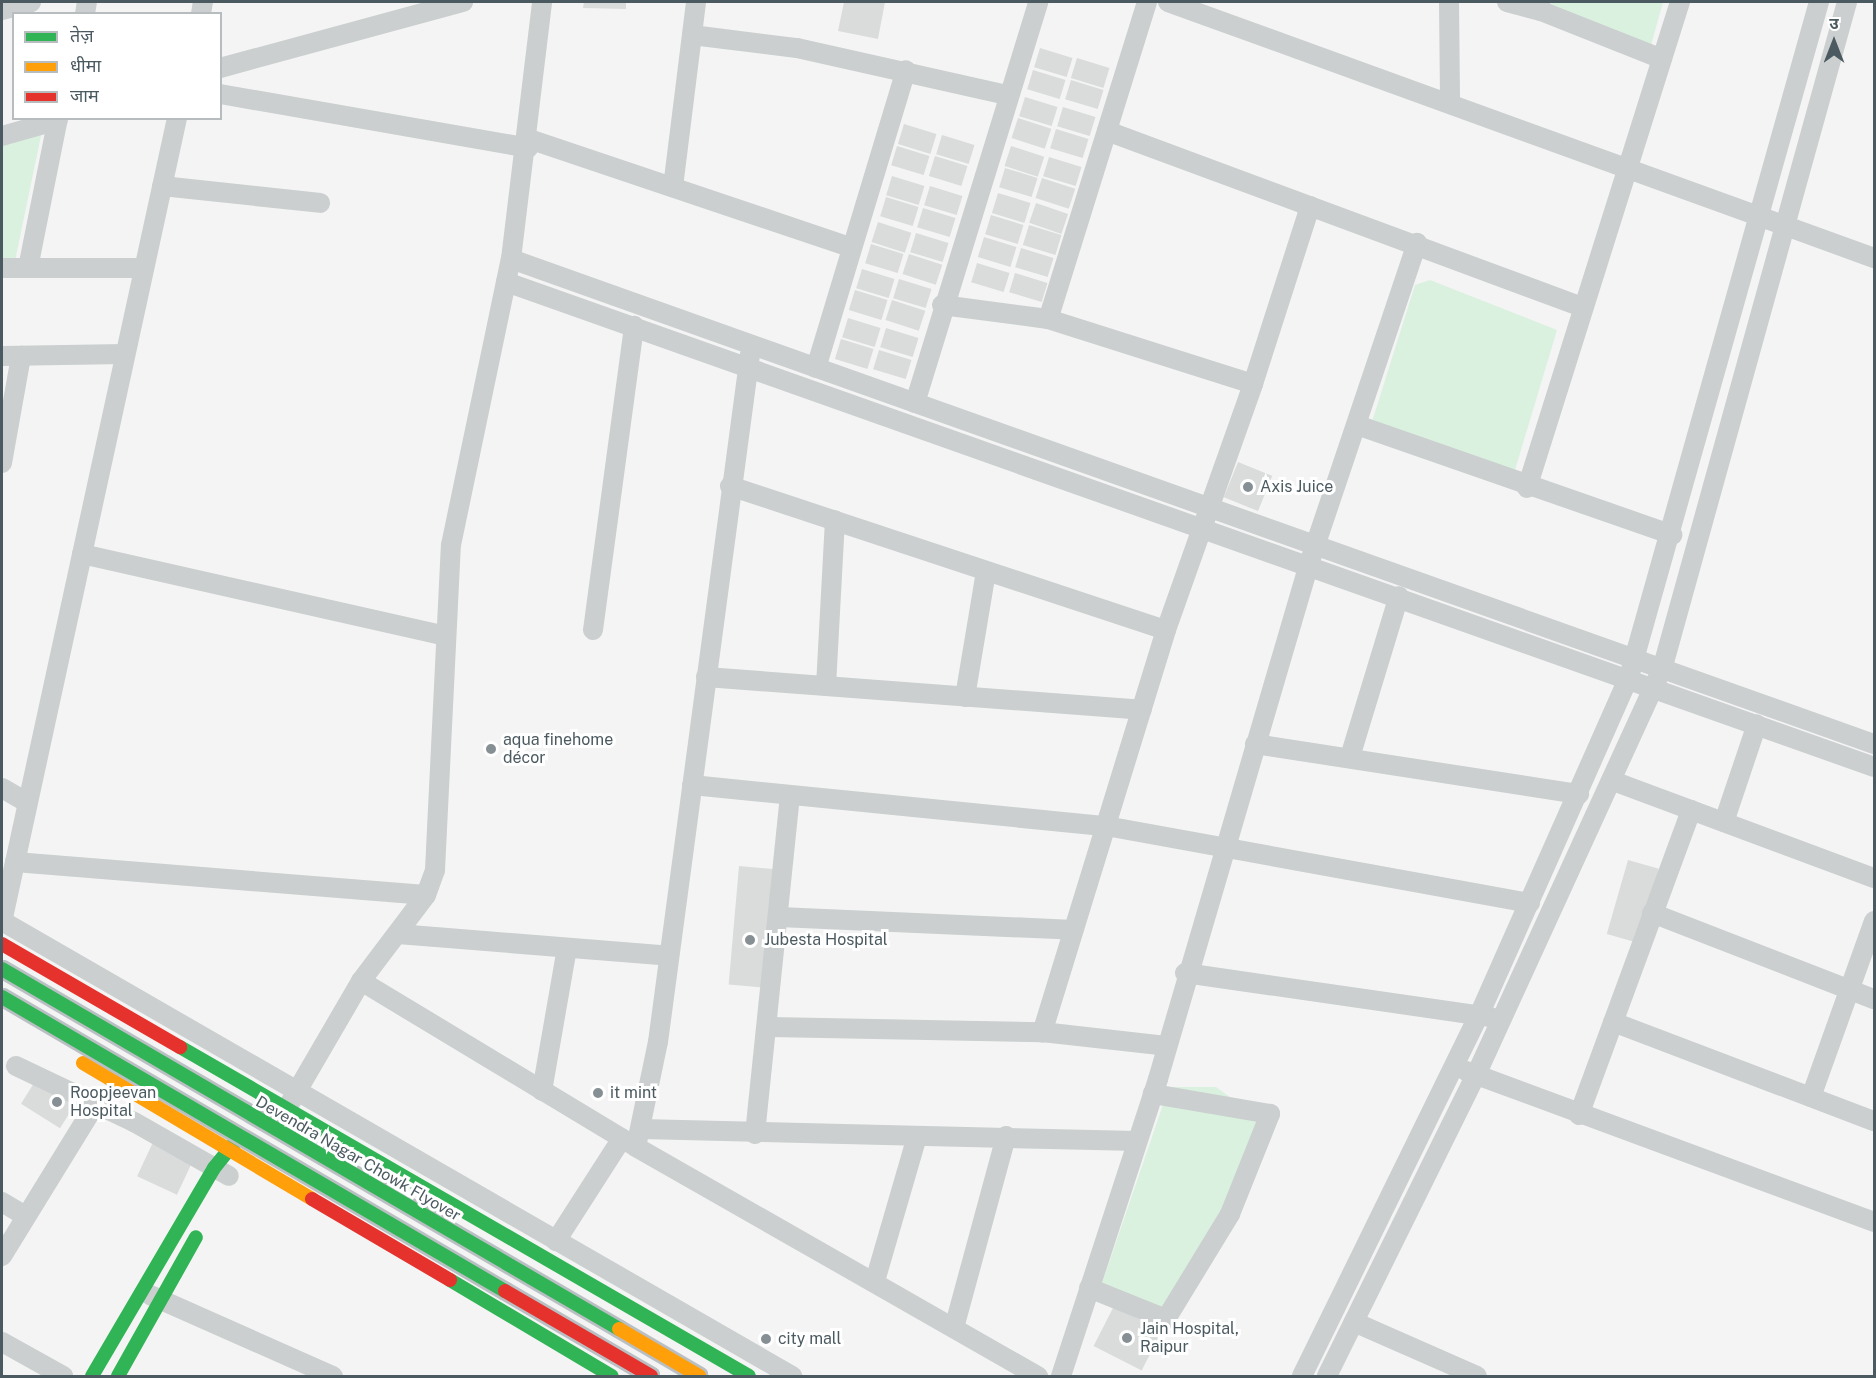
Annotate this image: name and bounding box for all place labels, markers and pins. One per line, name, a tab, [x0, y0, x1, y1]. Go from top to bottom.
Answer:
place label: Axis Juice	[1260, 477, 1333, 497]
marker: Axis Juice	[1241, 480, 1255, 494]
place label: aqua finehome décor	[503, 730, 613, 768]
marker: aqua finehome décor	[484, 742, 498, 756]
place label: Jubesta Hospital	[764, 930, 888, 950]
marker: Jubesta Hospital	[741, 931, 759, 949]
place label: Roopjeevan Hospital	[70, 1083, 156, 1121]
place label: it mint	[610, 1083, 657, 1103]
marker: it mint	[591, 1086, 605, 1100]
marker: Roopjeevan Hospital	[48, 1093, 66, 1111]
place label: Jain Hospital, Raipur	[1140, 1319, 1239, 1357]
place label: city mall	[778, 1329, 841, 1349]
marker: Jain Hospital, Raipur	[1118, 1329, 1136, 1347]
marker: city mall	[759, 1332, 773, 1346]

